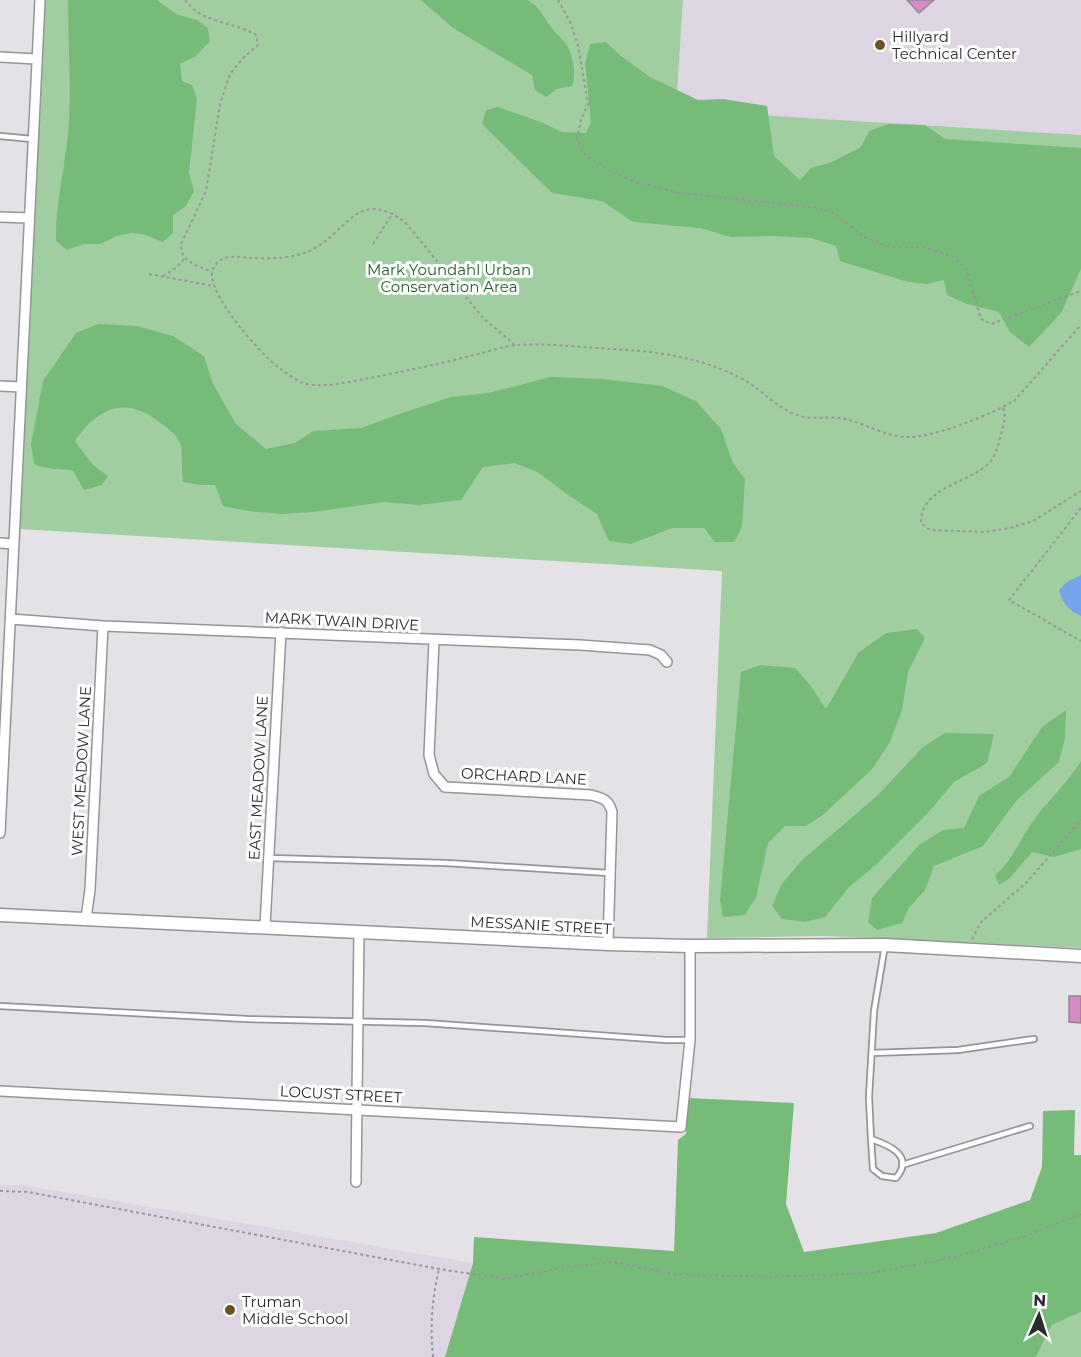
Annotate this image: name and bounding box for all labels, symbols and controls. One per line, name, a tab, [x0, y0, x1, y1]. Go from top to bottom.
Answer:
place label: Hillyard Technical Center	[892, 27, 1017, 63]
marker: Hillyard Technical Center	[873, 38, 887, 52]
park label: Mark Youndahl Urban Conservation Area	[367, 260, 531, 296]
street label: MARK TWAIN DRIVE	[264, 607, 420, 635]
street label: WEST MEADOW LANE	[67, 685, 95, 857]
street label: EAST MEADOW LANE	[244, 695, 272, 861]
street label: ORCHARD LANE	[461, 763, 587, 789]
street label: MESSANIE STREET	[470, 912, 613, 938]
street label: LOCUST STREET	[279, 1081, 403, 1107]
north arrow	[1009, 1285, 1069, 1345]
text: N	[1033, 1291, 1047, 1310]
place label: Truman Middle School	[242, 1292, 348, 1328]
marker: Truman Middle School	[223, 1303, 237, 1317]

